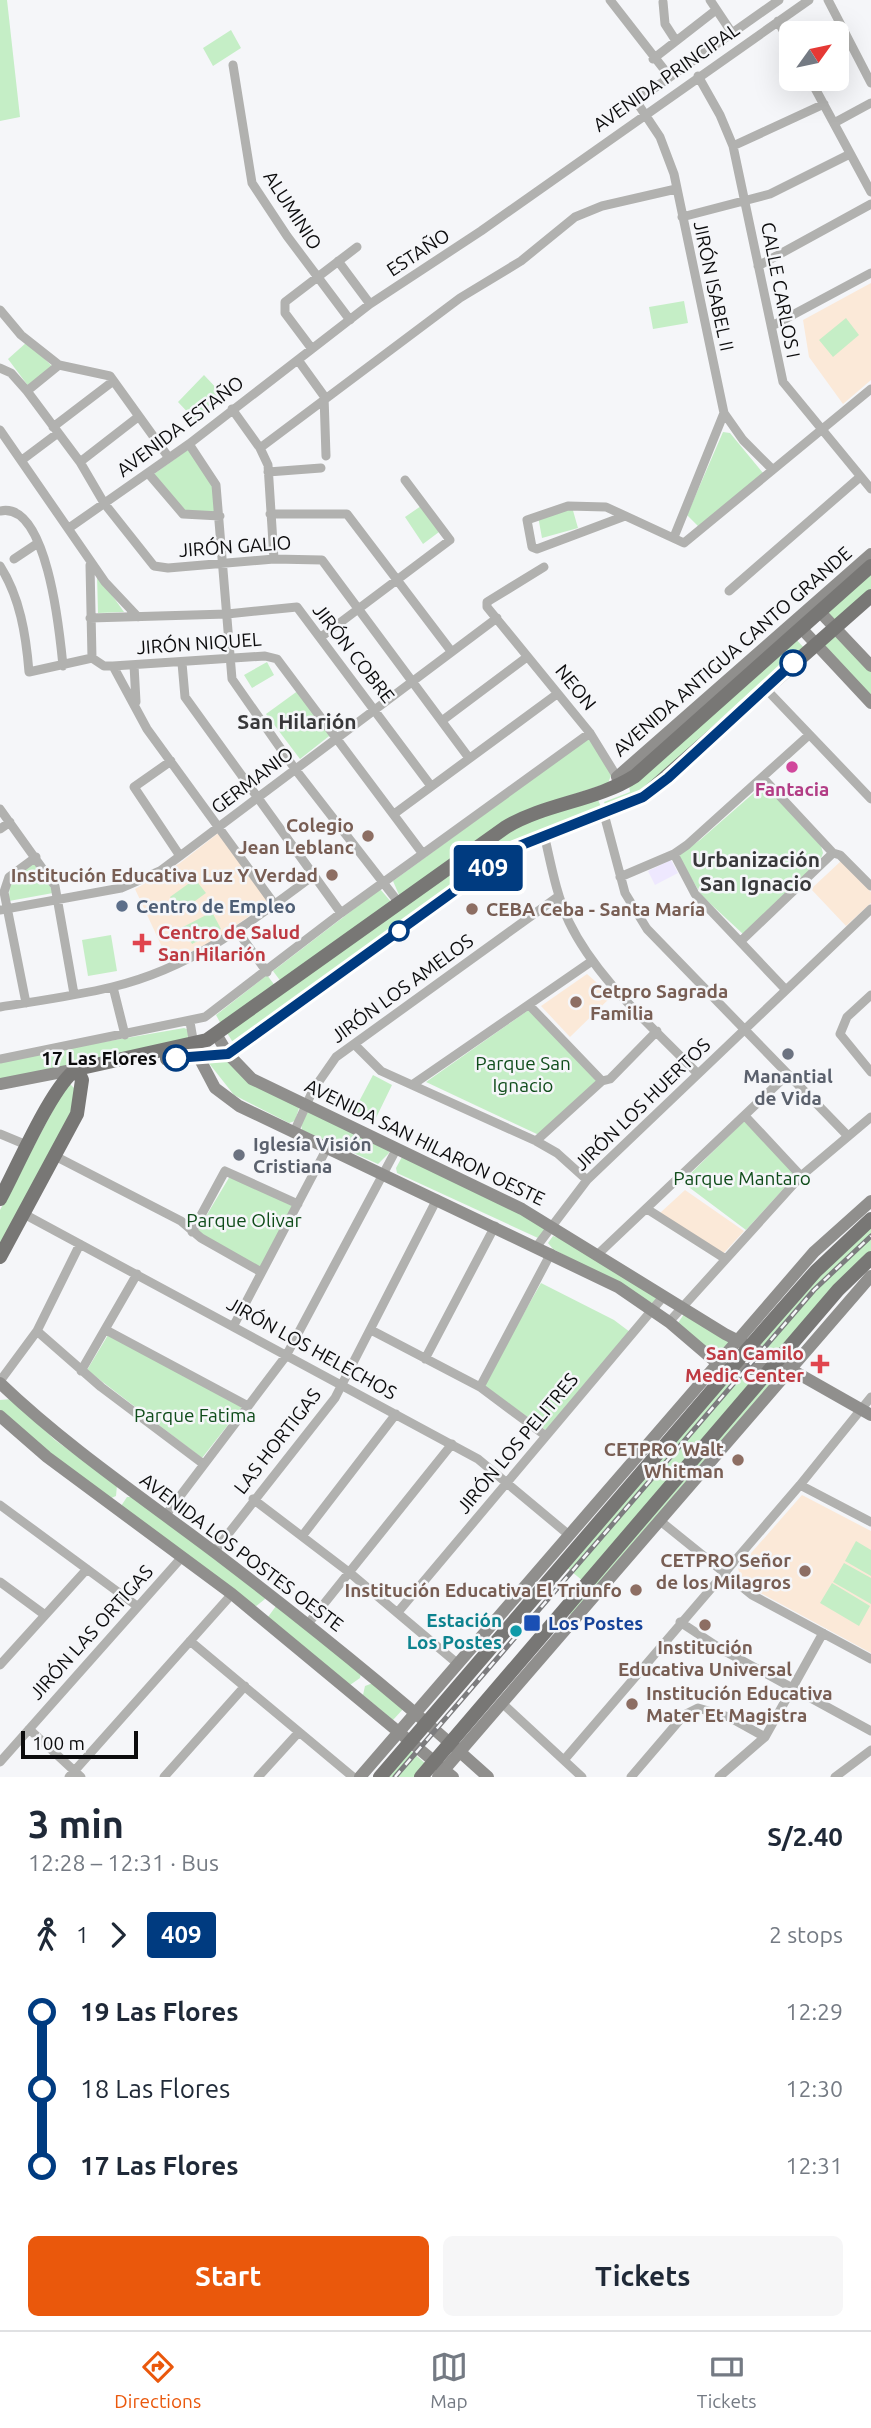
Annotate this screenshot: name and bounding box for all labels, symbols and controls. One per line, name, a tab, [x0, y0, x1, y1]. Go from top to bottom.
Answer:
street label: AVENIDA PRINCIPAL	[589, 18, 744, 136]
north arrow	[779, 21, 849, 91]
map controls	[779, 21, 849, 91]
street label: ALUMINIO	[259, 167, 327, 253]
street label: JIRÓN ISABEL II	[689, 219, 739, 353]
street label: CALLE CARLOS I	[757, 220, 805, 360]
street label: ESTAÑO	[382, 224, 454, 280]
street label: AVENIDA ESTAÑO	[112, 371, 248, 481]
street label: JIRÓN GALIO	[178, 531, 292, 561]
street label: AVENIDA ANTIGUA CANTO GRANDE	[608, 542, 856, 760]
street label: JIRÓN COBRE	[309, 599, 399, 707]
street label: JIRÓN NIQUEL	[136, 628, 263, 658]
unlabelled marker	[780, 650, 806, 676]
street label: NEON	[551, 660, 601, 714]
district label: San Hilarión	[237, 709, 357, 733]
street label: GERMANIO	[207, 742, 297, 818]
marker: Fantacia	[784, 759, 800, 775]
place label: Fantacia	[755, 778, 829, 800]
place label: Colegio Jean Leblanc	[238, 814, 354, 858]
marker: Colegio Jean Leblanc	[360, 828, 376, 844]
line badge: 409	[448, 845, 528, 891]
district label: Urbanización San Ignacio	[692, 847, 820, 895]
text: 409	[468, 854, 508, 881]
place label: Institución Educativa Luz Y Verdad	[11, 864, 318, 886]
marker: Institución Educativa Luz Y Verdad	[324, 867, 340, 883]
place label: Centro de Empleo	[136, 895, 296, 917]
marker: Centro de Empleo	[114, 898, 130, 914]
place label: CEBA Ceba - Santa María	[486, 898, 705, 920]
marker: CEBA Ceba - Santa María	[464, 901, 480, 917]
place label: Centro de Salud San Hilarión	[158, 921, 300, 965]
unlabelled marker	[389, 921, 409, 941]
street label: JIRÓN LOS AMELOS	[327, 929, 477, 1047]
marker: Centro de Salud San Hilarión	[132, 933, 152, 953]
place label: Cetpro Sagrada Familia	[590, 980, 728, 1024]
marker: Cetpro Sagrada Familia	[568, 994, 584, 1010]
street label: JIRÓN LOS HUERTOS	[569, 1033, 715, 1175]
marker: 17 Las Flores	[163, 1045, 189, 1071]
marker: Manantial de Vida	[780, 1046, 796, 1062]
place label: 17 Las Flores	[41, 1047, 157, 1069]
park label: Parque San Ignacio	[475, 1052, 571, 1096]
place label: Manantial de Vida	[743, 1065, 833, 1109]
street label: AVENIDA SAN HILARON OESTE	[301, 1074, 549, 1210]
place label: Iglesía Visión Cristiana	[253, 1133, 372, 1177]
marker: Iglesía Visión Cristiana	[231, 1147, 247, 1163]
park label: Parque Mantaro	[673, 1167, 811, 1189]
park label: Parque Olivar	[186, 1209, 302, 1231]
street label: JIRÓN LOS HELECHOS	[223, 1292, 401, 1404]
place label: San Camilo Medic Center	[685, 1342, 804, 1386]
marker: San Camilo Medic Center	[810, 1354, 830, 1374]
street label: JIRÓN LOS PELITRES	[452, 1368, 582, 1518]
street label: LAS HORTIGAS	[229, 1384, 325, 1498]
park label: Parque Fatima	[134, 1404, 256, 1426]
place label: CETPRO Walt Whitman	[604, 1438, 724, 1482]
marker: CETPRO Walt Whitman	[730, 1452, 746, 1468]
street label: AVENIDA LOS POSTES OESTE	[136, 1468, 348, 1636]
place label: CETPRO Señor de los Milagros	[656, 1549, 791, 1593]
street label: JIRÓN LAS ORTIGAS	[25, 1560, 157, 1704]
marker: CETPRO Señor de los Milagros	[797, 1563, 813, 1579]
place label: Institución Educativa El Triunfo	[345, 1579, 622, 1601]
marker: Institución Educativa El Triunfo	[628, 1582, 644, 1598]
place label: Estación Los Postes	[407, 1609, 502, 1653]
place label: Los Postes	[548, 1612, 643, 1634]
marker: Los Postes	[522, 1613, 542, 1633]
marker: Institución Educativa Universal	[697, 1617, 713, 1633]
marker: Estación Los Postes	[508, 1623, 524, 1639]
place label: Institución Educativa Universal	[618, 1636, 792, 1680]
place label: Institución Educativa Mater Et Magistra	[646, 1682, 833, 1726]
marker: Institución Educativa Mater Et Magistra	[624, 1696, 640, 1712]
scale bar	[21, 1728, 138, 1760]
text: 100 m	[32, 1732, 85, 1754]
text: 3 min	[28, 1803, 124, 1845]
text: S/2.40	[767, 1822, 843, 1851]
text: 12:28 – 12:31 · Bus	[28, 1850, 219, 1875]
icon: walk	[28, 1916, 66, 1954]
icon: forward	[99, 1916, 137, 1954]
text: 409	[161, 1921, 202, 1948]
text: 1	[76, 1922, 89, 1947]
text: 2 stops	[769, 1922, 843, 1947]
text: 19 Las Flores	[80, 1997, 238, 2026]
text: 12:29	[785, 1999, 843, 2024]
text: 18 Las Flores	[80, 2074, 230, 2103]
text: 12:30	[785, 2076, 843, 2101]
text: 17 Las Flores	[80, 2151, 238, 2180]
text: 12:31	[785, 2153, 843, 2178]
button: Start	[28, 2236, 429, 2316]
button: Tickets	[443, 2236, 843, 2316]
tab: Directions	[114, 2348, 201, 2412]
tab: Map	[430, 2348, 468, 2412]
tab: Tickets	[697, 2348, 757, 2412]

